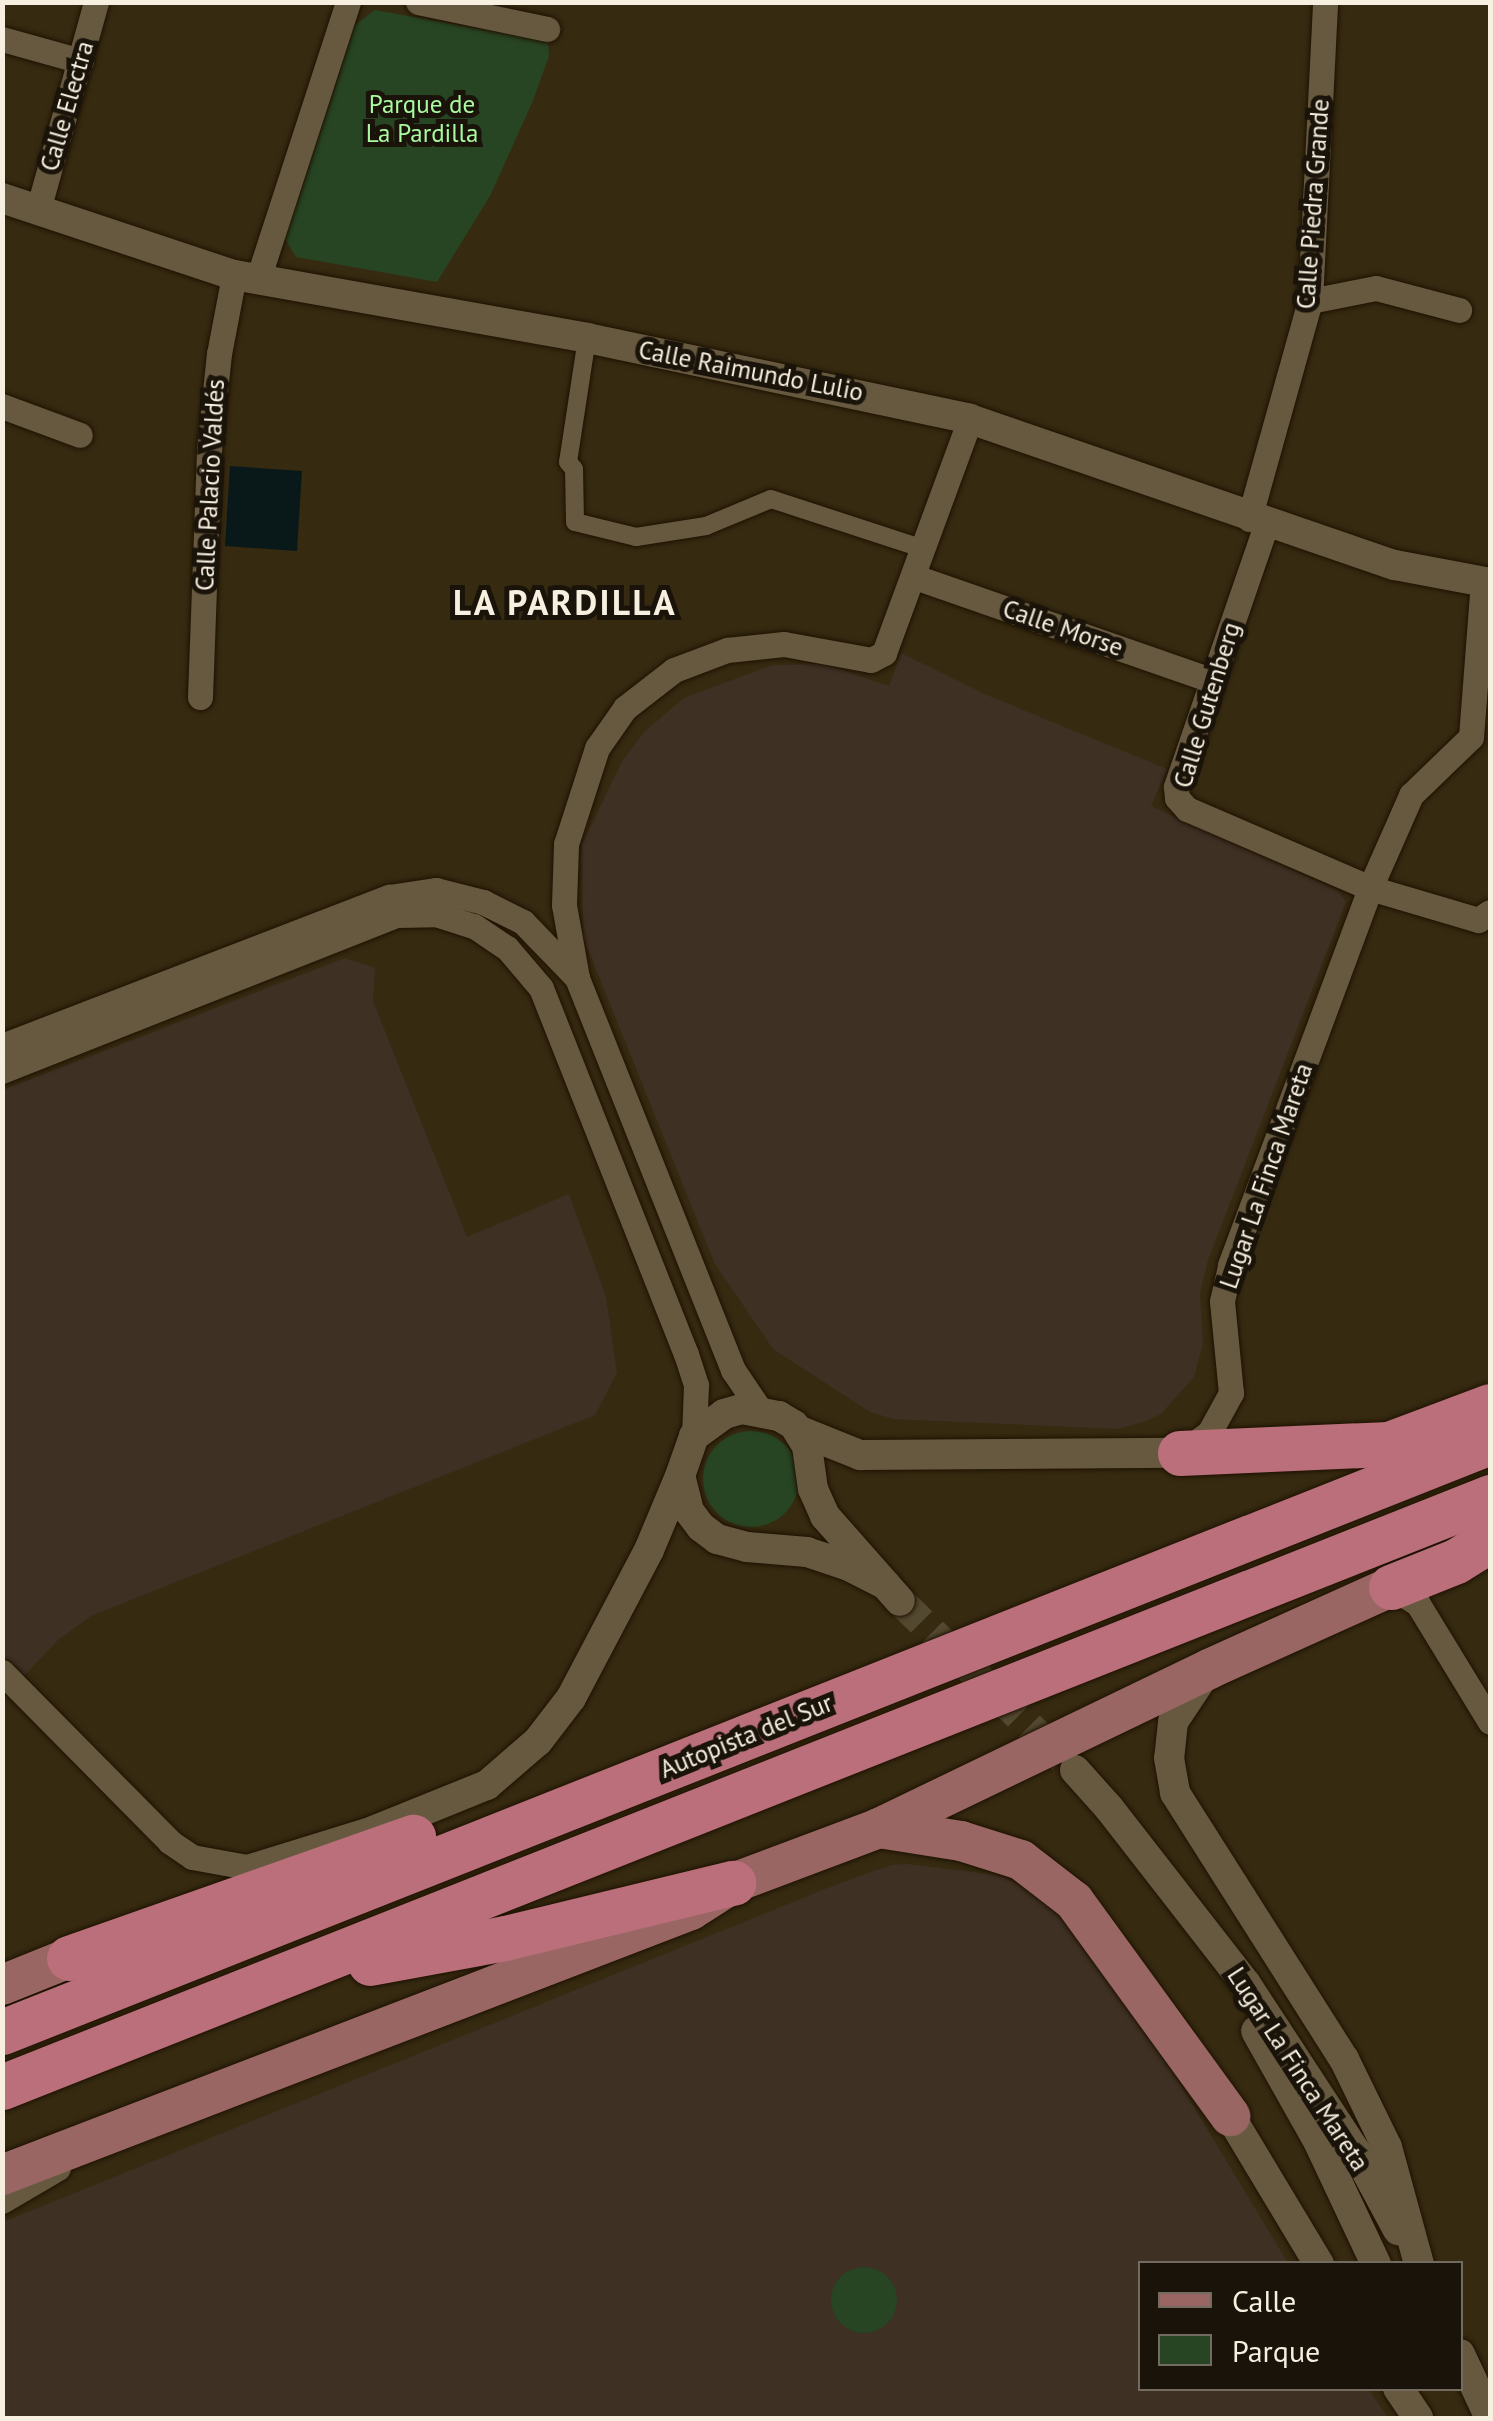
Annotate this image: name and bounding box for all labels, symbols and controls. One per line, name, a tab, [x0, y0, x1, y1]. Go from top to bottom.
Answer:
street label: Calle Electra	[34, 37, 100, 175]
park label: Parque de La Pardilla	[366, 90, 478, 149]
street label: Calle Piedra Grande	[1291, 98, 1335, 310]
street label: Calle Raimundo Lulio	[636, 335, 866, 407]
street label: Calle Palacio Valdés	[189, 378, 231, 592]
district label: LA PARDILLA	[452, 581, 678, 623]
street label: Calle Morse	[999, 593, 1127, 663]
street label: Calle Gutenberg	[1168, 619, 1246, 791]
street label: Lugar La Finca Mareta	[1213, 1059, 1319, 1293]
street label: Autopista del Sur	[655, 1688, 837, 1784]
street label: Lugar La Finca Mareta	[1221, 1962, 1375, 2176]
legend	[1138, 2261, 1463, 2391]
text: Calle	[1232, 2281, 1296, 2320]
text: Parque	[1232, 2331, 1320, 2370]

